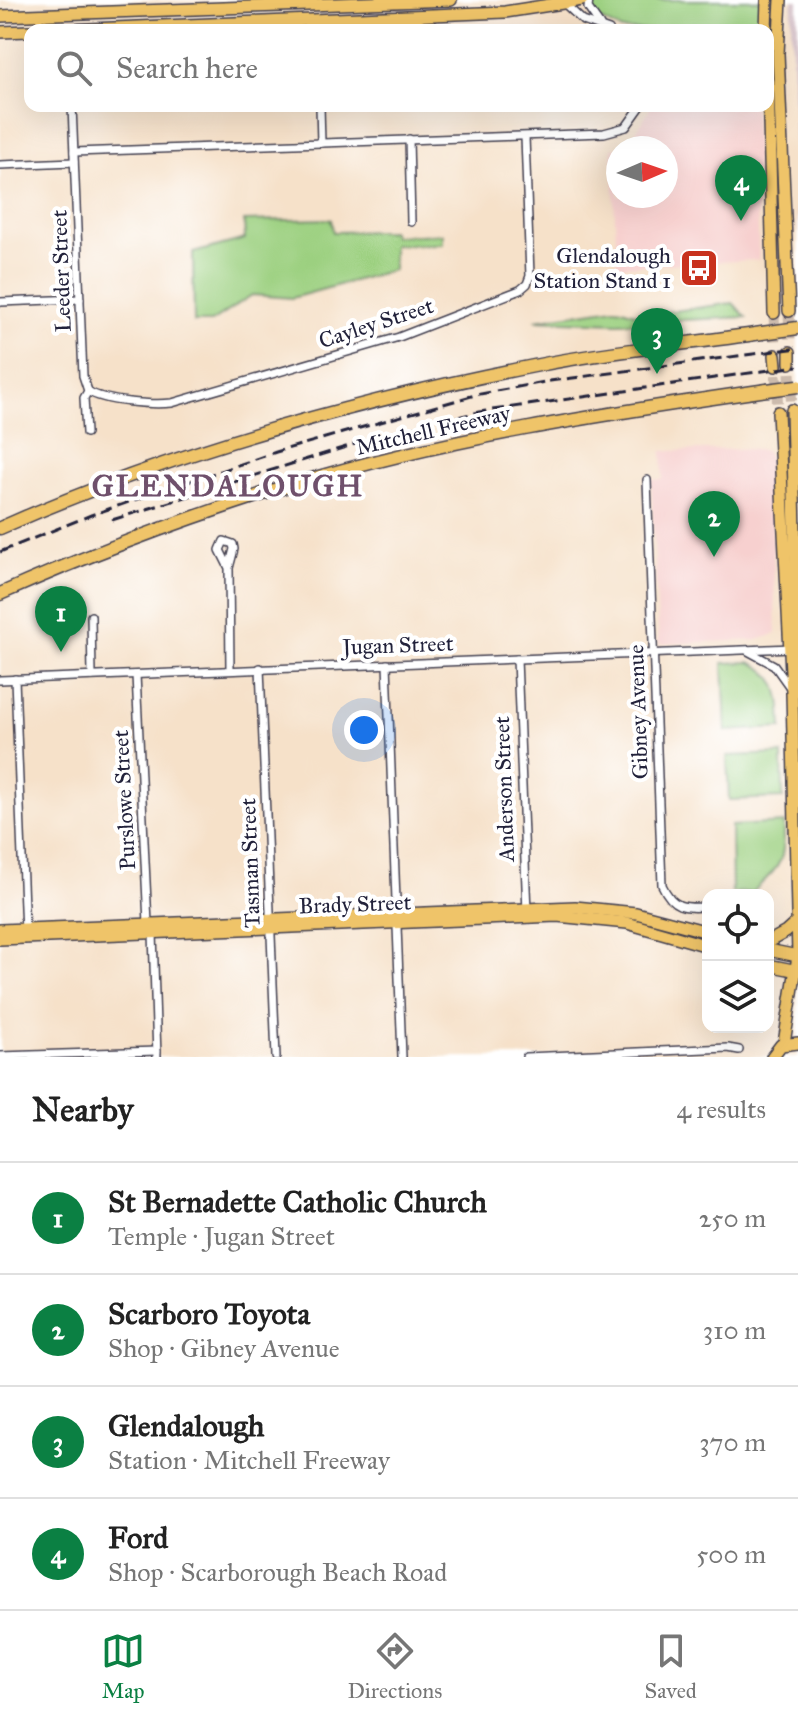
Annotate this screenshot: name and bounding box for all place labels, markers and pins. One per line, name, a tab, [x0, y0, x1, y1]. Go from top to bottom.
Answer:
pin: 4	[715, 155, 767, 221]
place label: Glendalough Station Stand 1	[534, 242, 671, 294]
bus stop icon: Glendalough Station Stand 1	[678, 247, 720, 289]
pin: 3	[631, 308, 683, 374]
pin: 2	[688, 491, 740, 557]
pin: 1	[35, 586, 87, 652]

